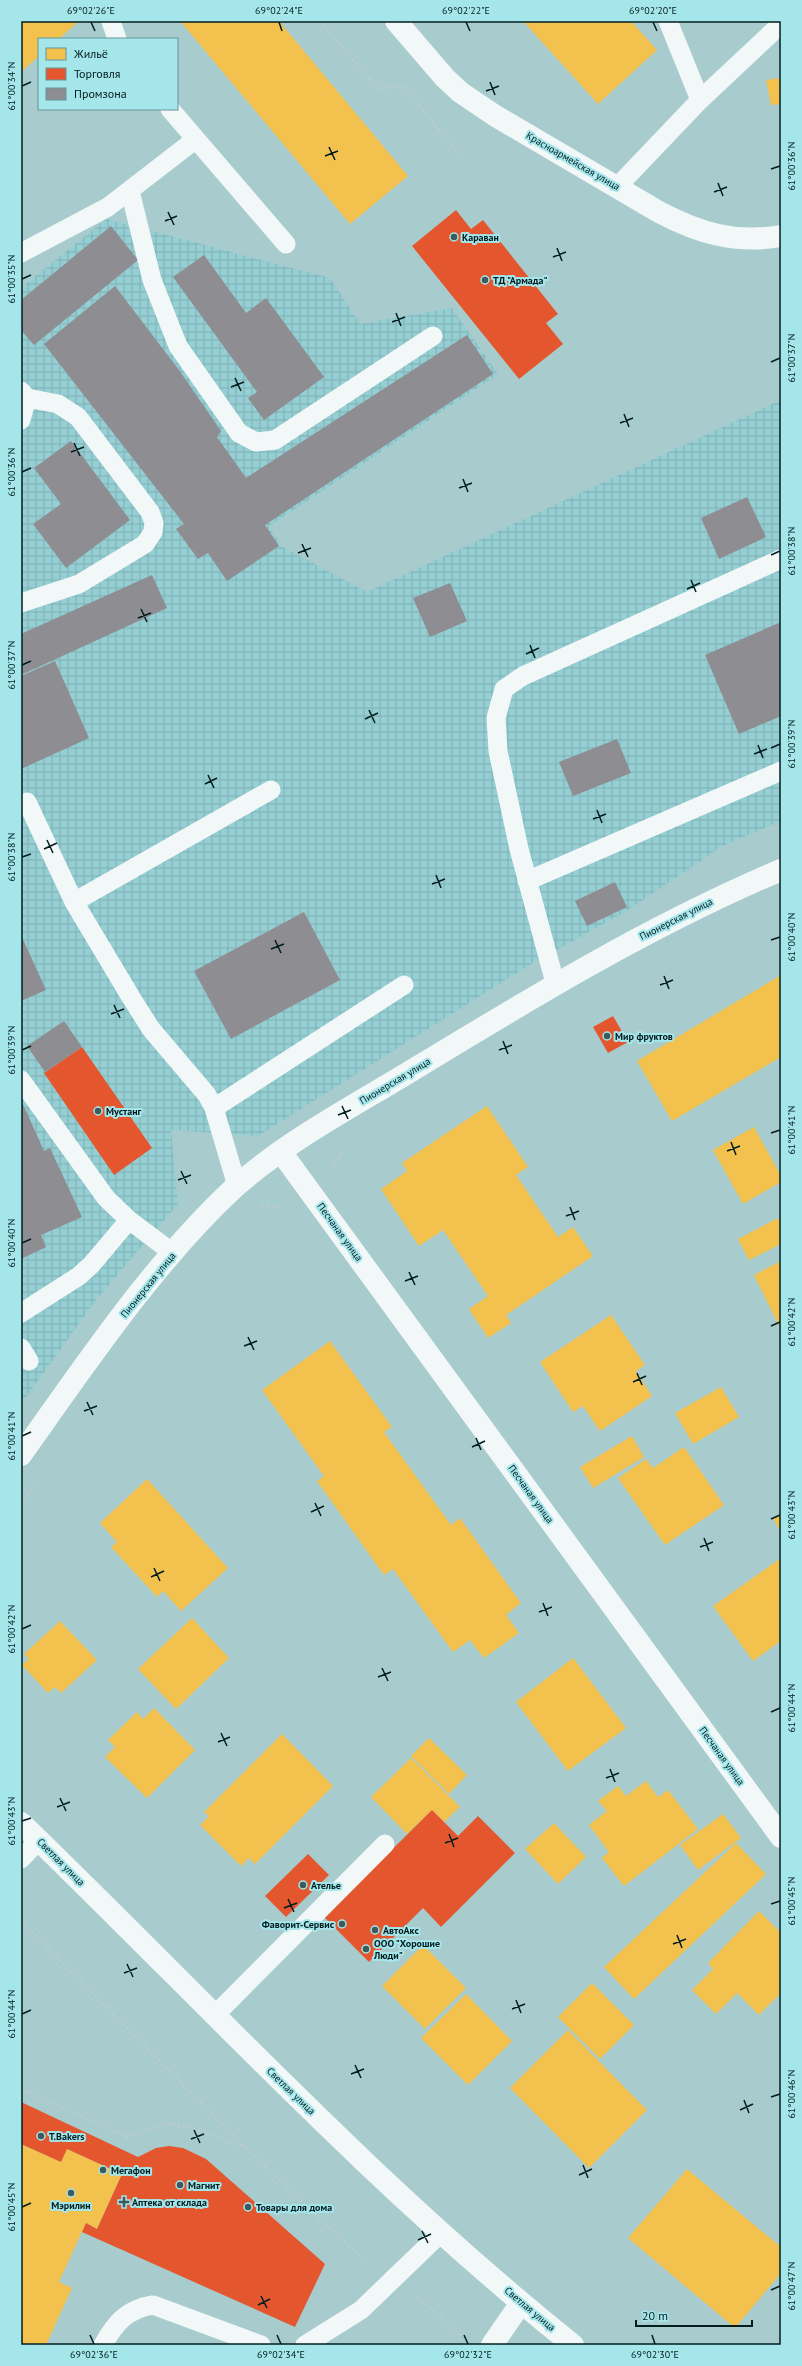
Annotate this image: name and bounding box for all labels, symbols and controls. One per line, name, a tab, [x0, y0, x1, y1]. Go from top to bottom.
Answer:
text: 69°02'26"E	[67, 4, 115, 17]
text: 69°02'24"E	[255, 4, 303, 17]
text: 69°02'22"E	[442, 4, 490, 17]
text: 69°02'20"E	[629, 4, 677, 17]
legend	[38, 38, 178, 110]
text: Жильё	[73, 46, 108, 61]
text: 61°00'34"N	[5, 61, 18, 111]
text: Торговля	[74, 66, 120, 81]
text: Промзона	[74, 86, 127, 101]
street label: Красноармейская улица	[524, 129, 622, 193]
text: 61°00'36"N	[785, 141, 798, 191]
place label: Караван	[462, 231, 499, 244]
marker: Караван	[449, 232, 459, 242]
text: 61°00'35"N	[5, 254, 18, 304]
place label: ТД "Армада"	[493, 274, 547, 287]
marker: ТД "Армада"	[480, 275, 490, 285]
text: 61°00'37"N	[785, 333, 798, 383]
text: 61°00'36"N	[5, 447, 18, 497]
text: 61°00'38"N	[785, 526, 798, 576]
text: 61°00'37"N	[5, 640, 18, 690]
text: 61°00'39"N	[785, 719, 798, 769]
text: 61°00'38"N	[5, 832, 18, 882]
street label: Пионерская улица	[637, 895, 715, 943]
text: 61°00'40"N	[785, 912, 798, 962]
text: 61°00'39"N	[5, 1025, 18, 1075]
place label: Мир фруктов	[615, 1030, 673, 1043]
marker: Мир фруктов	[602, 1031, 612, 1041]
street label: Пионерская улица	[357, 1055, 433, 1107]
place label: Мустанг	[106, 1105, 142, 1118]
text: 61°00'41"N	[785, 1105, 798, 1155]
marker: Мустанг	[93, 1106, 103, 1116]
street label: Песчаная улица	[314, 1200, 366, 1264]
text: 61°00'40"N	[5, 1218, 18, 1268]
street label: Пионерская улица	[118, 1250, 178, 1320]
text: 61°00'42"N	[785, 1297, 798, 1347]
text: 61°00'41"N	[5, 1411, 18, 1461]
street label: Песчаная улица	[505, 1462, 557, 1526]
text: 61°00'43"N	[785, 1490, 798, 1540]
text: 61°00'42"N	[5, 1604, 18, 1654]
text: 61°00'44"N	[785, 1683, 798, 1733]
street label: Песчаная улица	[696, 1724, 748, 1788]
text: 61°00'43"N	[5, 1796, 18, 1846]
street label: Светлая улица	[34, 1835, 88, 1889]
text: 61°00'45"N	[785, 1876, 798, 1926]
place label: Ателье	[311, 1879, 341, 1892]
marker: Ателье	[298, 1880, 308, 1890]
place label: Фаворит-Сервис	[262, 1918, 335, 1931]
marker: Фаворит-Сервис	[337, 1919, 347, 1929]
place label: АвтоАкс	[383, 1924, 419, 1937]
marker: АвтоАкс	[370, 1925, 380, 1935]
place label: ООО "Хорошие Люди"	[373, 1937, 440, 1962]
marker: ООО "Хорошие Люди"	[361, 1944, 371, 1954]
text: 61°00'44"N	[5, 1989, 18, 2039]
street label: Светлая улица	[264, 2065, 318, 2117]
text: 61°00'46"N	[785, 2069, 798, 2119]
place label: T.Bakers	[49, 2130, 85, 2143]
marker: T.Bakers	[36, 2131, 46, 2141]
place label: Мегафон	[111, 2164, 151, 2177]
marker: Мегафон	[98, 2165, 108, 2175]
place label: Магнит	[188, 2179, 221, 2192]
marker: Магнит	[175, 2180, 185, 2190]
text: 61°00'45"N	[5, 2182, 18, 2232]
marker: Мэрилин	[66, 2188, 76, 2198]
place label: Аптека от склада	[132, 2196, 207, 2209]
marker: Аптека от склада	[119, 2197, 129, 2207]
place label: Мэрилин	[51, 2199, 91, 2212]
place label: Товары для дома	[256, 2201, 332, 2214]
marker: Товары для дома	[243, 2202, 253, 2212]
text: 61°00'47"N	[785, 2261, 798, 2311]
street label: Светлая улица	[502, 2284, 558, 2334]
scale bar	[636, 2302, 752, 2328]
text: 20 m	[642, 2308, 668, 2323]
text: 69°02'36"E	[70, 2348, 118, 2361]
text: 69°02'34"E	[257, 2348, 305, 2361]
text: 69°02'32"E	[444, 2348, 492, 2361]
text: 69°02'30"E	[631, 2348, 679, 2361]

